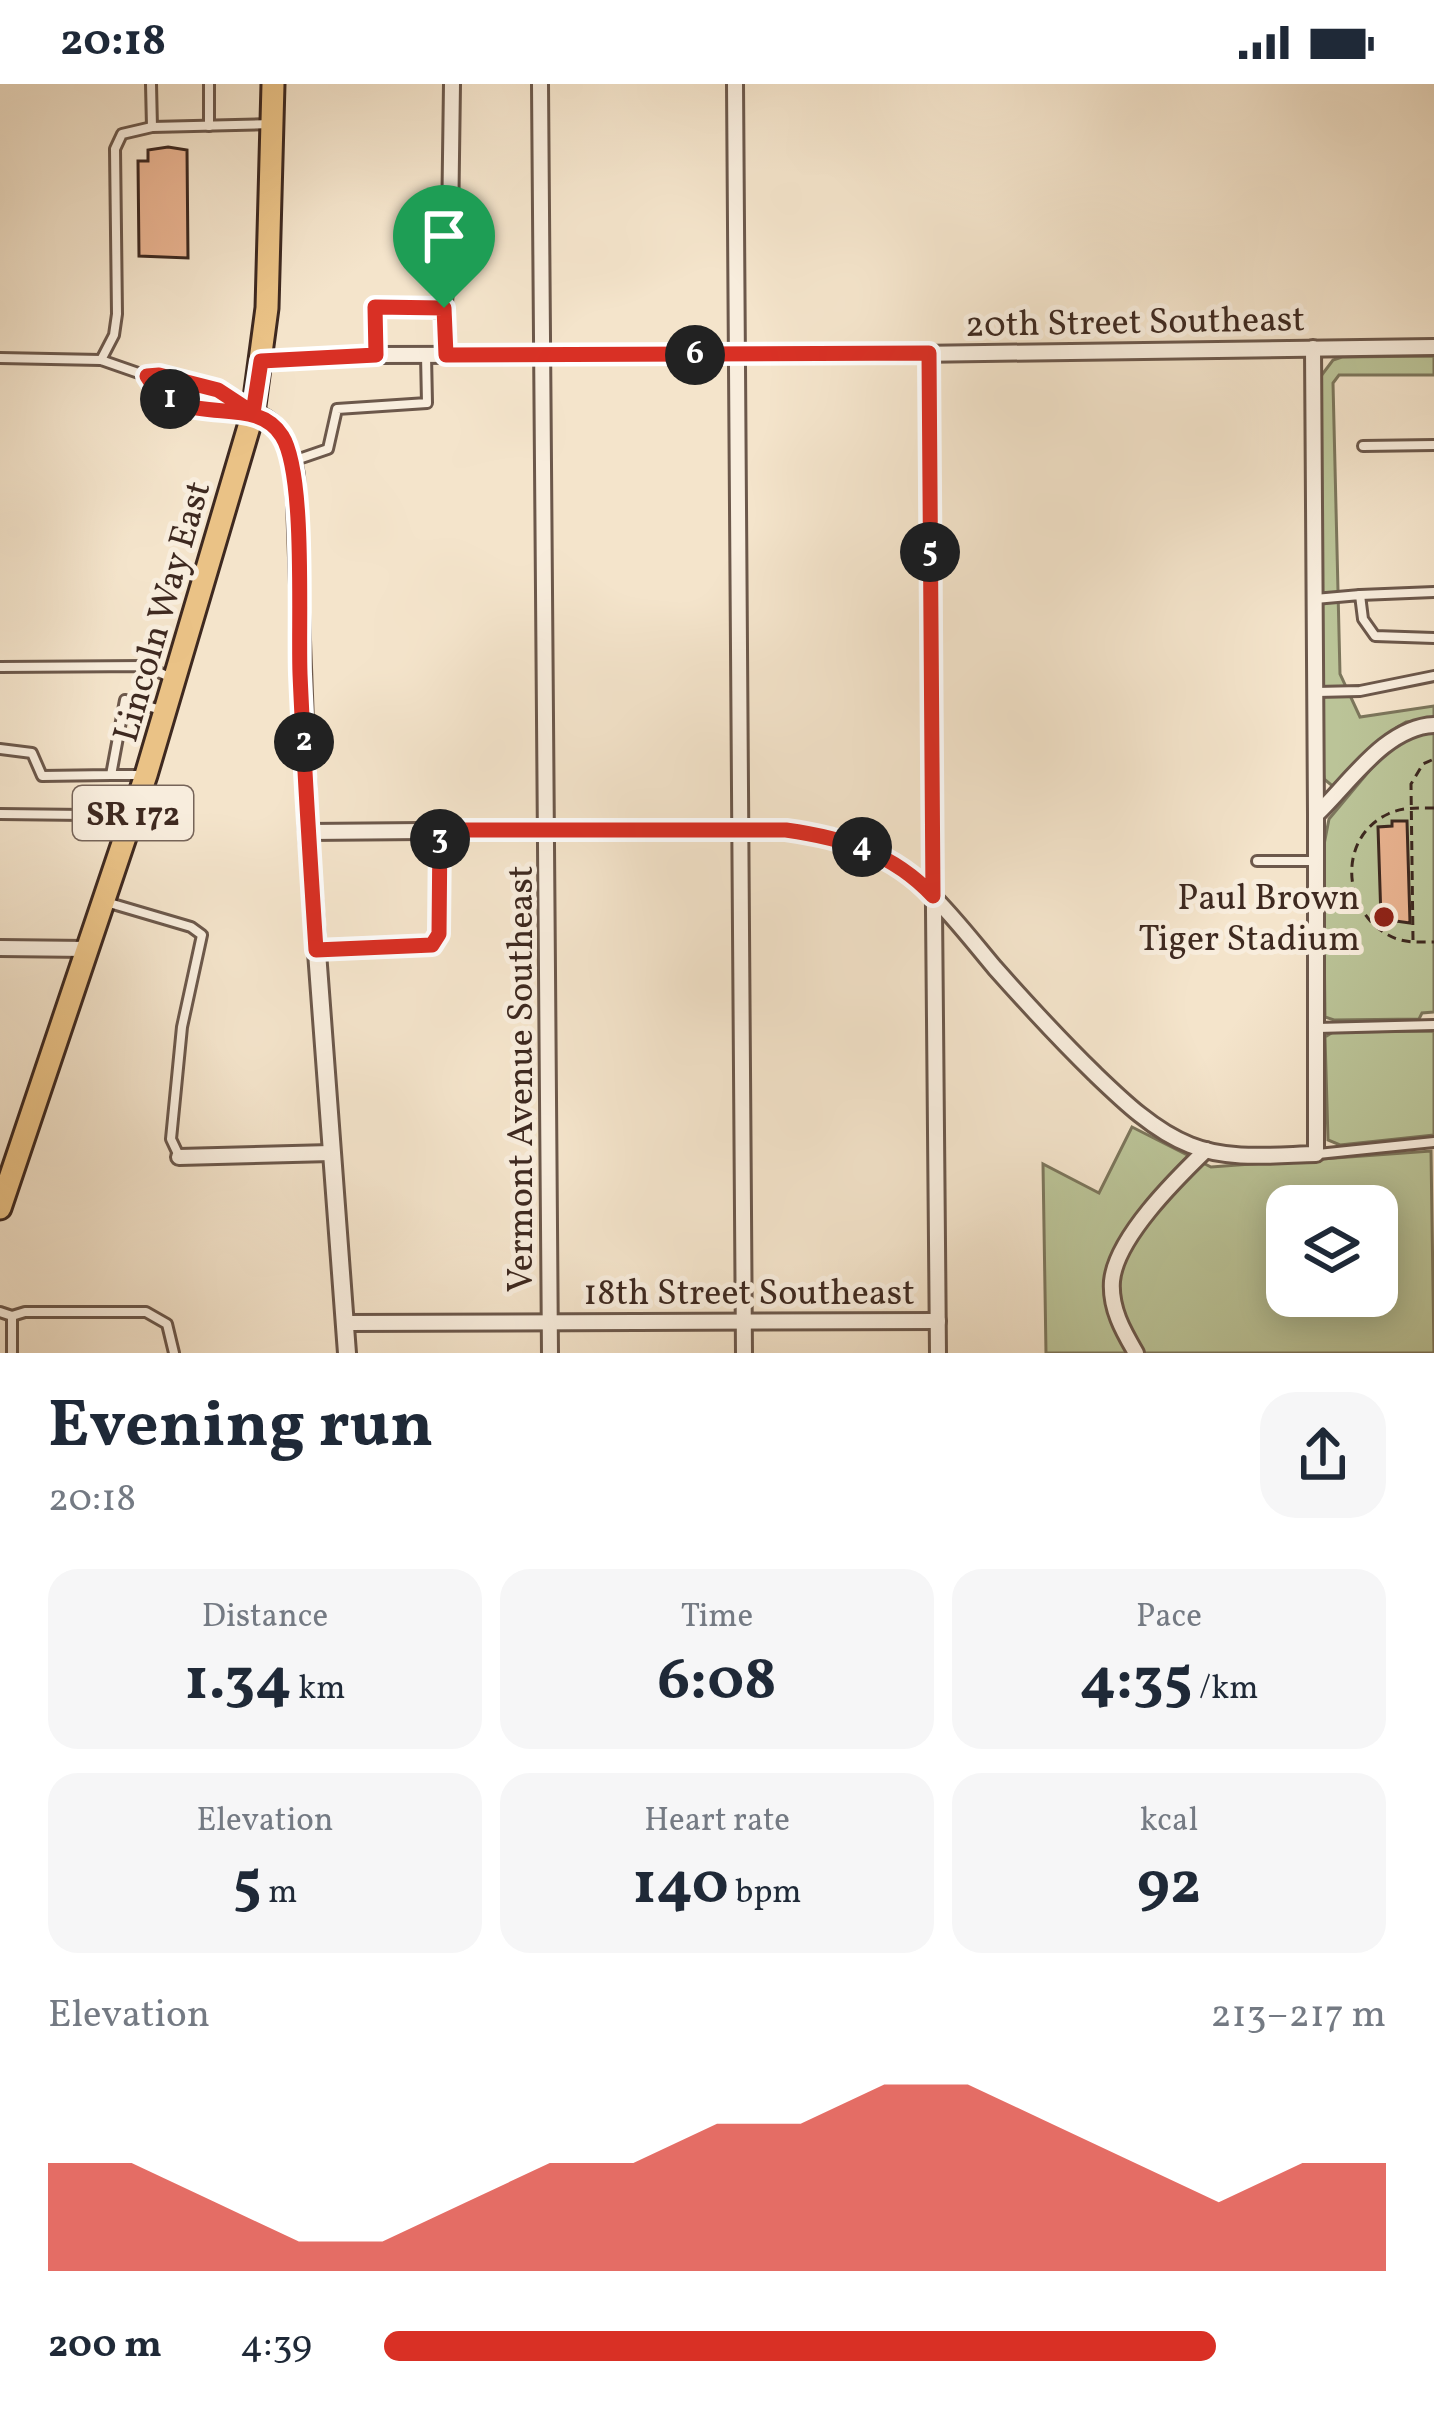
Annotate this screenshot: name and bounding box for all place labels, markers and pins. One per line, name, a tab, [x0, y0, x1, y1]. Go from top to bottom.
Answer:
pin	[393, 185, 495, 308]
pin: 6	[665, 325, 725, 385]
pin: 1	[140, 369, 200, 429]
pin: 5	[900, 522, 960, 582]
pin: 2	[274, 712, 334, 772]
pin: 3	[410, 809, 470, 869]
pin: 4	[832, 817, 892, 877]
place label: Paul Brown Tiger Stadium	[1138, 875, 1360, 966]
marker: Paul Brown Tiger Stadium	[1371, 904, 1397, 930]

